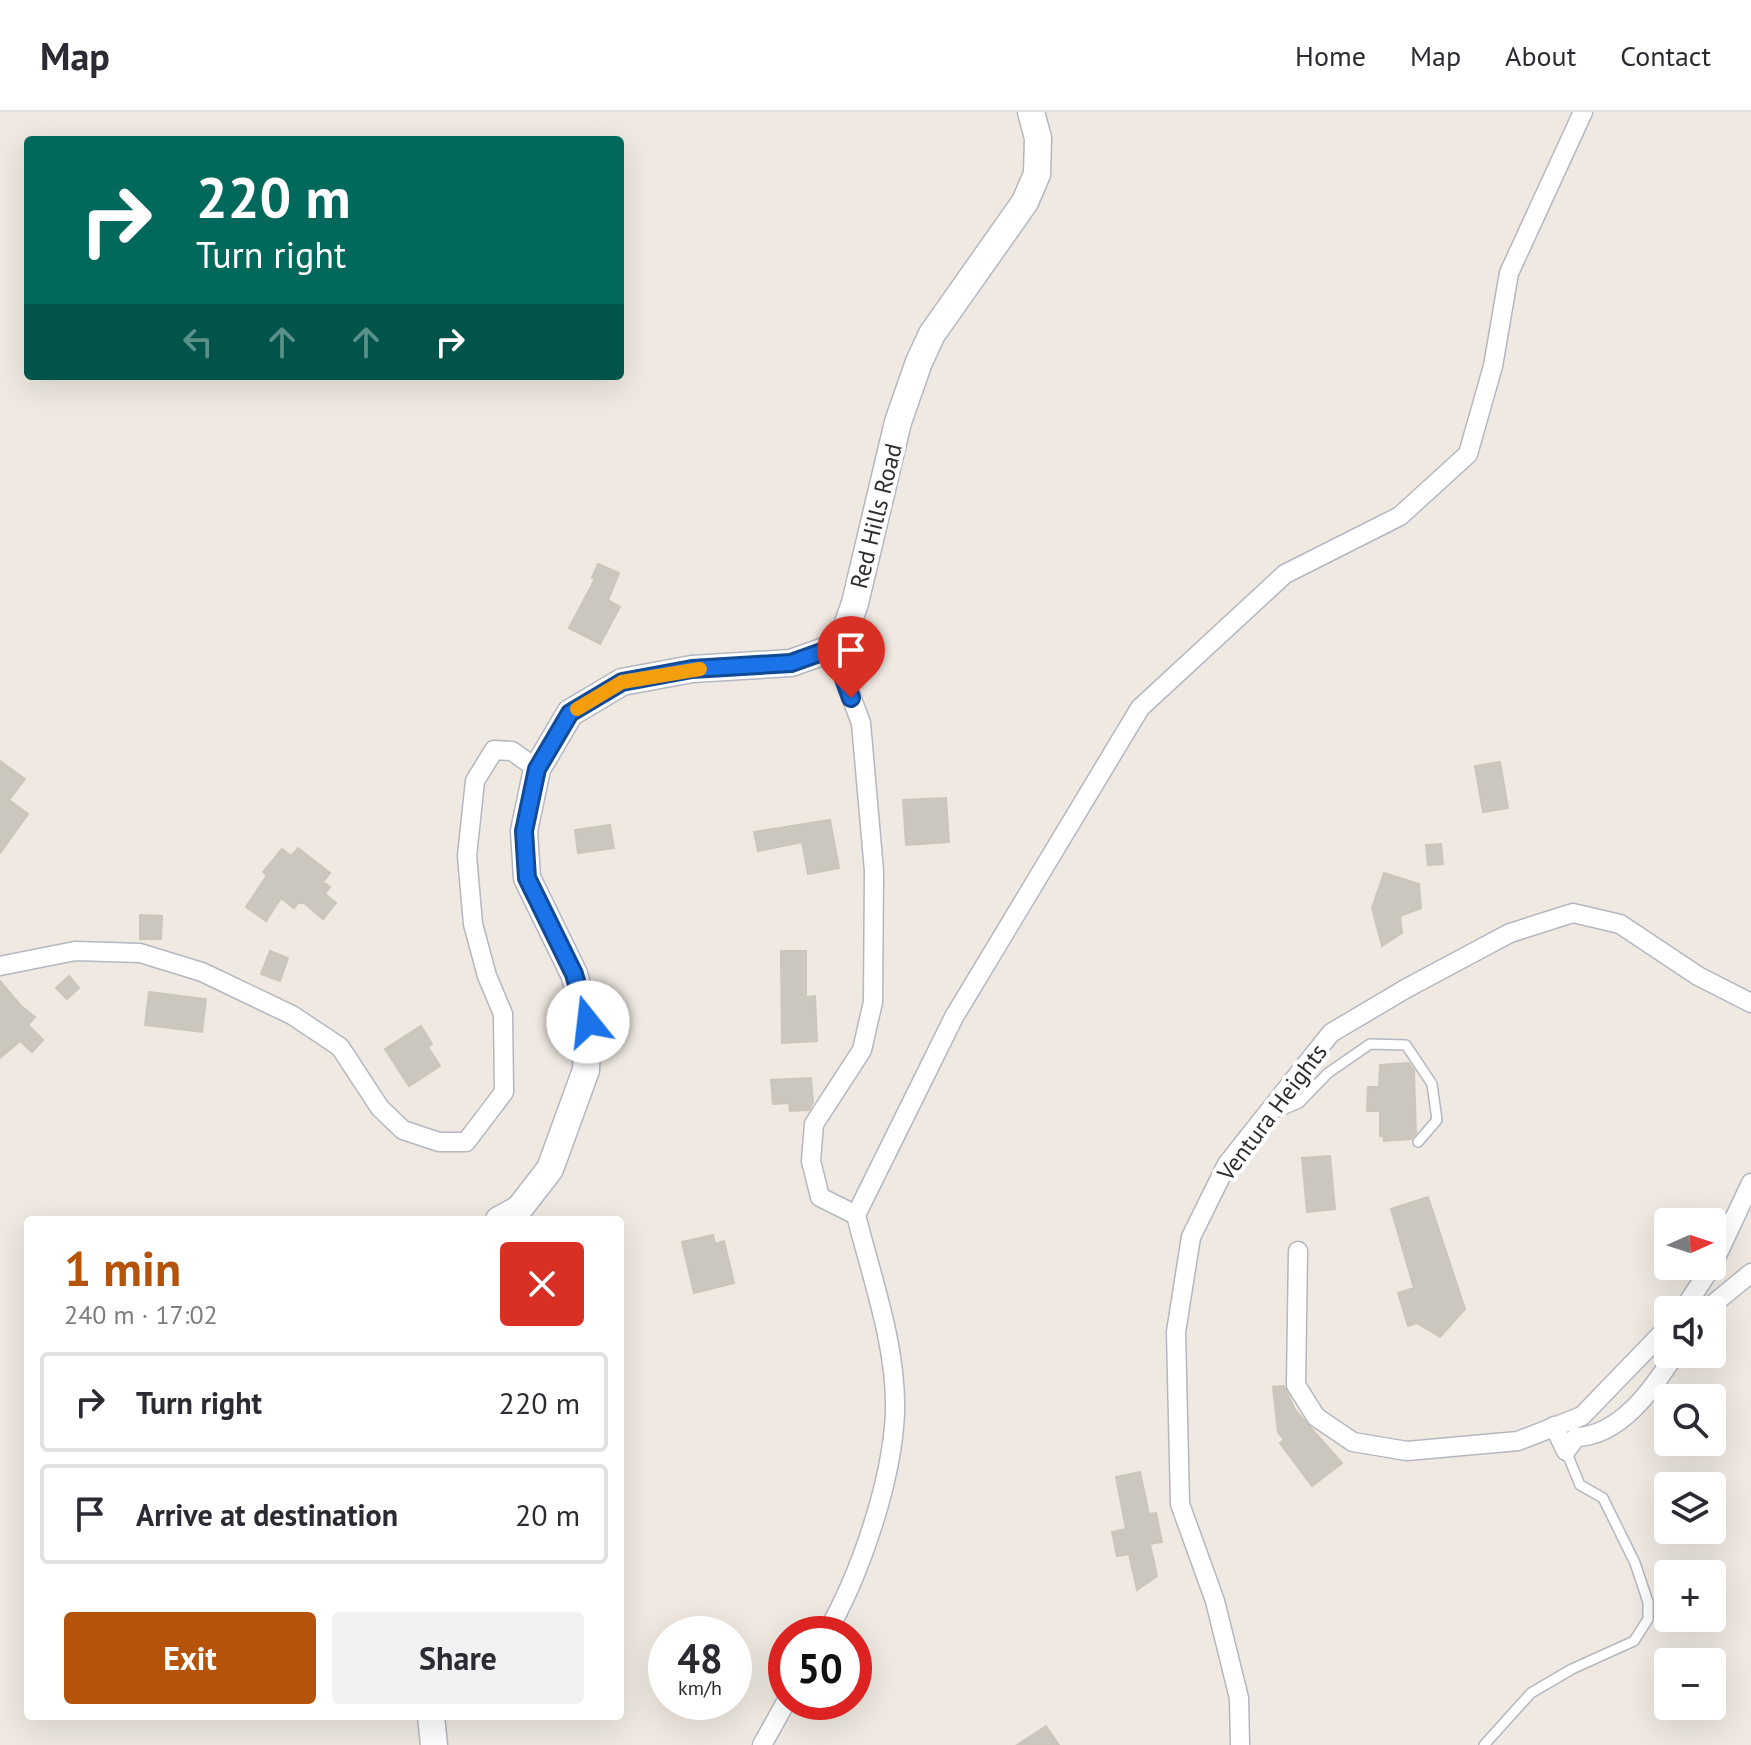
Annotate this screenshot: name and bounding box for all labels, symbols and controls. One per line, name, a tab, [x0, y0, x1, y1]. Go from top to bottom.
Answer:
text: Map	[40, 31, 110, 80]
text: Home	[1295, 37, 1366, 74]
text: Map	[1410, 37, 1461, 74]
text: About	[1505, 37, 1576, 74]
text: Contact	[1620, 37, 1711, 74]
text: 220 m	[196, 161, 351, 233]
icon: right	[64, 168, 168, 272]
text: Turn right	[196, 231, 346, 278]
icon: left	[176, 320, 220, 364]
icon: ahead	[260, 320, 304, 364]
icon: ahead	[344, 320, 388, 364]
icon: right	[428, 320, 472, 364]
street label: Red Hills Road	[843, 440, 909, 592]
pin	[817, 616, 885, 698]
icon: arrive	[829, 628, 873, 672]
position arrow	[546, 980, 630, 1064]
street label: Ventura Heights	[1210, 1037, 1334, 1188]
north arrow	[1654, 1208, 1726, 1280]
map controls	[1654, 1208, 1726, 1720]
text: 1 min	[64, 1237, 181, 1299]
button: close	[500, 1242, 584, 1326]
button: sound	[1654, 1296, 1726, 1368]
text: 240 m · 17:02	[64, 1298, 218, 1331]
icon: right	[68, 1380, 112, 1424]
text: Turn right	[136, 1383, 262, 1422]
text: 220 m	[499, 1383, 580, 1422]
button: search	[1654, 1384, 1726, 1456]
button: layers	[1654, 1472, 1726, 1544]
icon: arrive	[68, 1492, 112, 1536]
text: Arrive at destination	[136, 1495, 398, 1534]
text: 20 m	[515, 1495, 580, 1534]
button: +	[1654, 1560, 1726, 1632]
button: Exit	[64, 1612, 316, 1704]
button: Share	[332, 1612, 584, 1704]
speed limit sign: 50	[768, 1616, 872, 1720]
text: 48	[677, 1632, 723, 1684]
button: −	[1654, 1648, 1726, 1720]
text: km/h	[678, 1675, 722, 1701]

